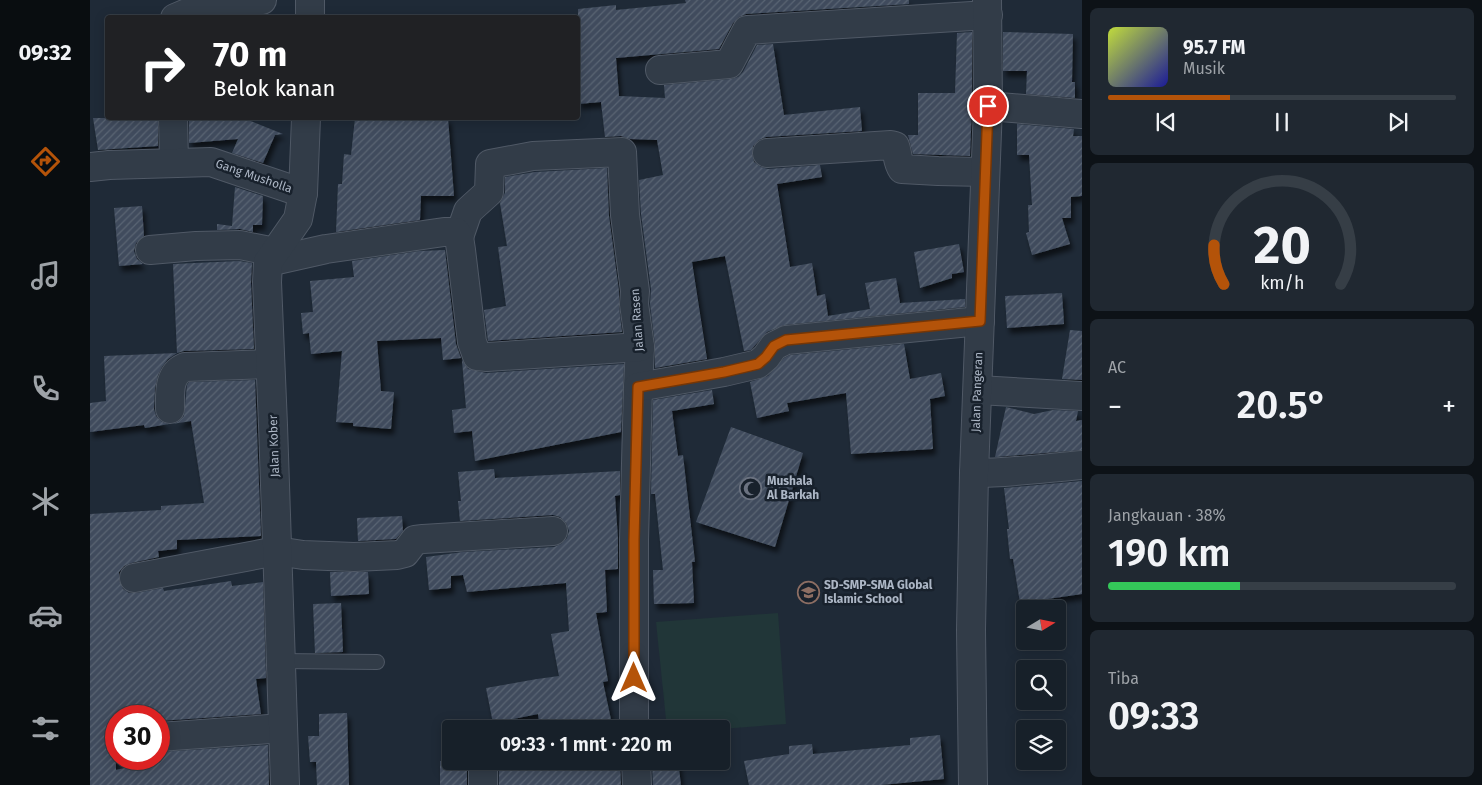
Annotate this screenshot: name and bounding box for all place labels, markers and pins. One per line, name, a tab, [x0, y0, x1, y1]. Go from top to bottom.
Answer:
pin	[967, 85, 1009, 127]
place label: Mushala Al Barkah	[766, 474, 819, 502]
mosque icon: Mushala Al Barkah	[739, 476, 763, 500]
place label: SD-SMP-SMA Global Islamic School	[824, 578, 933, 606]
school or university icon: SD-SMP-SMA Global Islamic School	[796, 580, 820, 604]

